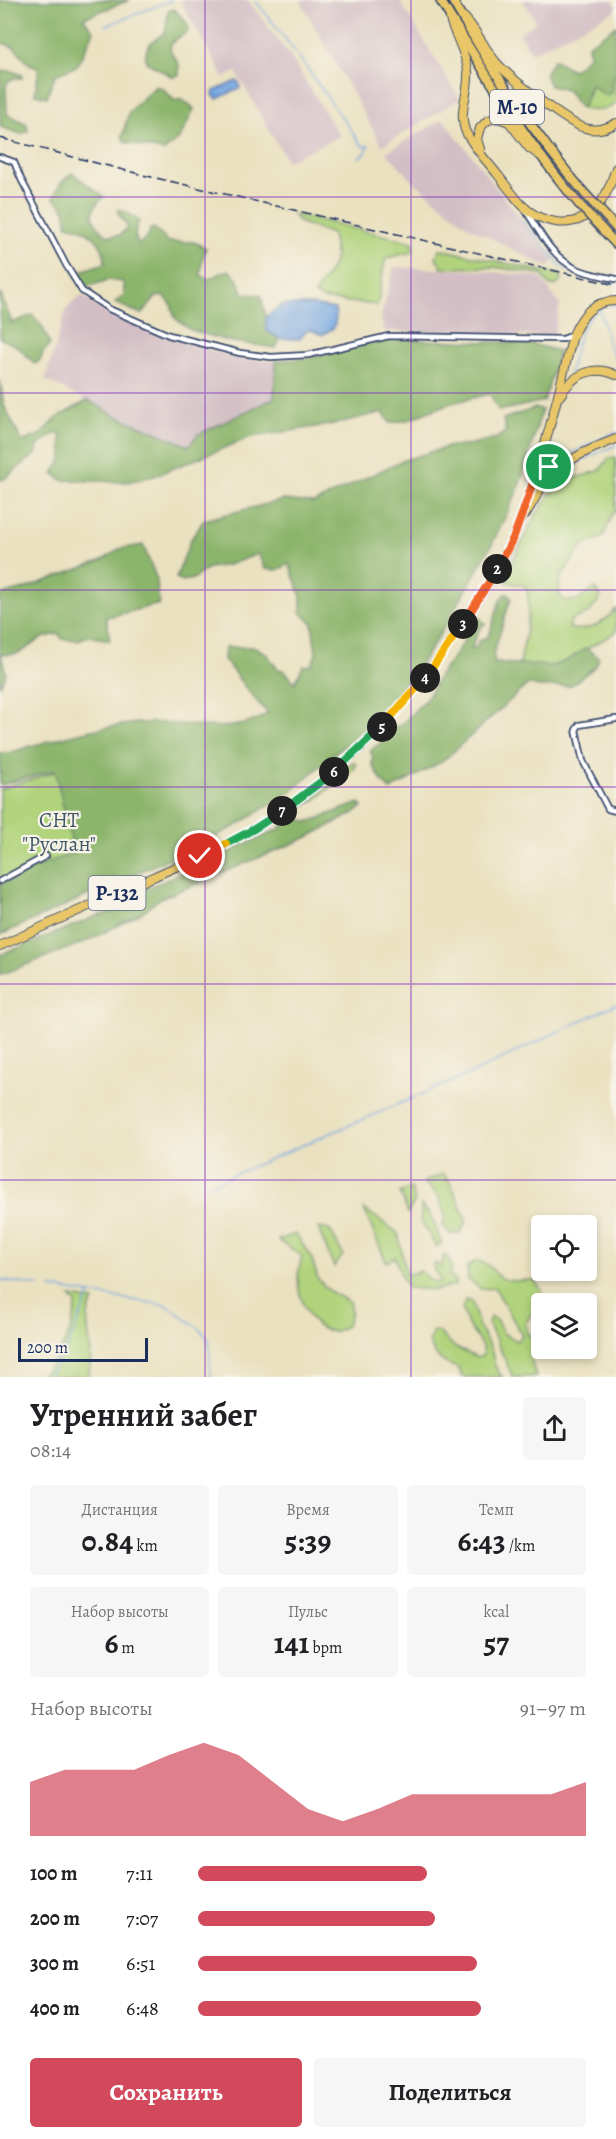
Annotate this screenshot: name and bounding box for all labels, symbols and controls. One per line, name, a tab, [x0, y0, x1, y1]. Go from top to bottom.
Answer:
road number: М-10	[490, 90, 544, 124]
pin	[523, 441, 574, 492]
icon: arrive	[532, 450, 565, 483]
pin: 2	[482, 554, 512, 584]
text: 2	[493, 558, 501, 580]
pin: 3	[448, 609, 478, 639]
text: 3	[460, 613, 466, 635]
pin: 4	[410, 663, 440, 693]
text: 4	[421, 667, 429, 689]
pin: 5	[367, 712, 397, 742]
text: 5	[379, 716, 385, 738]
pin: 6	[319, 757, 349, 787]
text: 6	[330, 761, 338, 783]
pin: 7	[267, 796, 297, 826]
text: 7	[279, 800, 285, 822]
park label: СНТ "Руслан"	[22, 806, 96, 858]
pin	[174, 830, 225, 881]
icon: check	[183, 839, 216, 872]
road number: Р-132	[88, 876, 146, 910]
map controls	[531, 1215, 597, 1359]
button: locate	[531, 1215, 597, 1281]
button: layers	[531, 1293, 597, 1359]
scale bar	[18, 1335, 148, 1362]
text: 200 m	[27, 1337, 68, 1359]
text: Утренний забег	[30, 1392, 257, 1437]
button: share	[523, 1397, 586, 1460]
text: 08:14	[30, 1437, 71, 1464]
text: Дистанция	[82, 1499, 158, 1521]
text: Время	[286, 1499, 330, 1521]
text: Темп	[479, 1499, 514, 1521]
text: 0.84	[82, 1521, 133, 1561]
text: 5:39	[285, 1521, 331, 1561]
text: 6:43	[457, 1521, 506, 1561]
text: km	[133, 1535, 158, 1557]
text: /km	[506, 1535, 535, 1557]
text: Набор высоты	[71, 1601, 169, 1623]
text: Пульс	[288, 1601, 328, 1623]
text: kcal	[484, 1601, 509, 1623]
text: 6	[104, 1623, 118, 1663]
text: 141	[274, 1623, 309, 1663]
text: 57	[484, 1623, 509, 1663]
text: m	[118, 1637, 135, 1659]
text: bpm	[309, 1637, 342, 1659]
text: Набор высоты	[30, 1695, 153, 1722]
text: 91–97 m	[520, 1695, 586, 1722]
text: 100 m	[30, 1860, 78, 1887]
text: 7:11	[126, 1860, 153, 1887]
text: 200 m	[30, 1905, 80, 1932]
text: 7:07	[126, 1905, 158, 1932]
text: 300 m	[30, 1950, 79, 1977]
text: 6:51	[126, 1950, 155, 1977]
text: 400 m	[30, 1995, 80, 2022]
text: 6:48	[126, 1995, 159, 2022]
button: Сохранить	[30, 2058, 302, 2127]
button: Поделиться	[314, 2058, 586, 2127]

